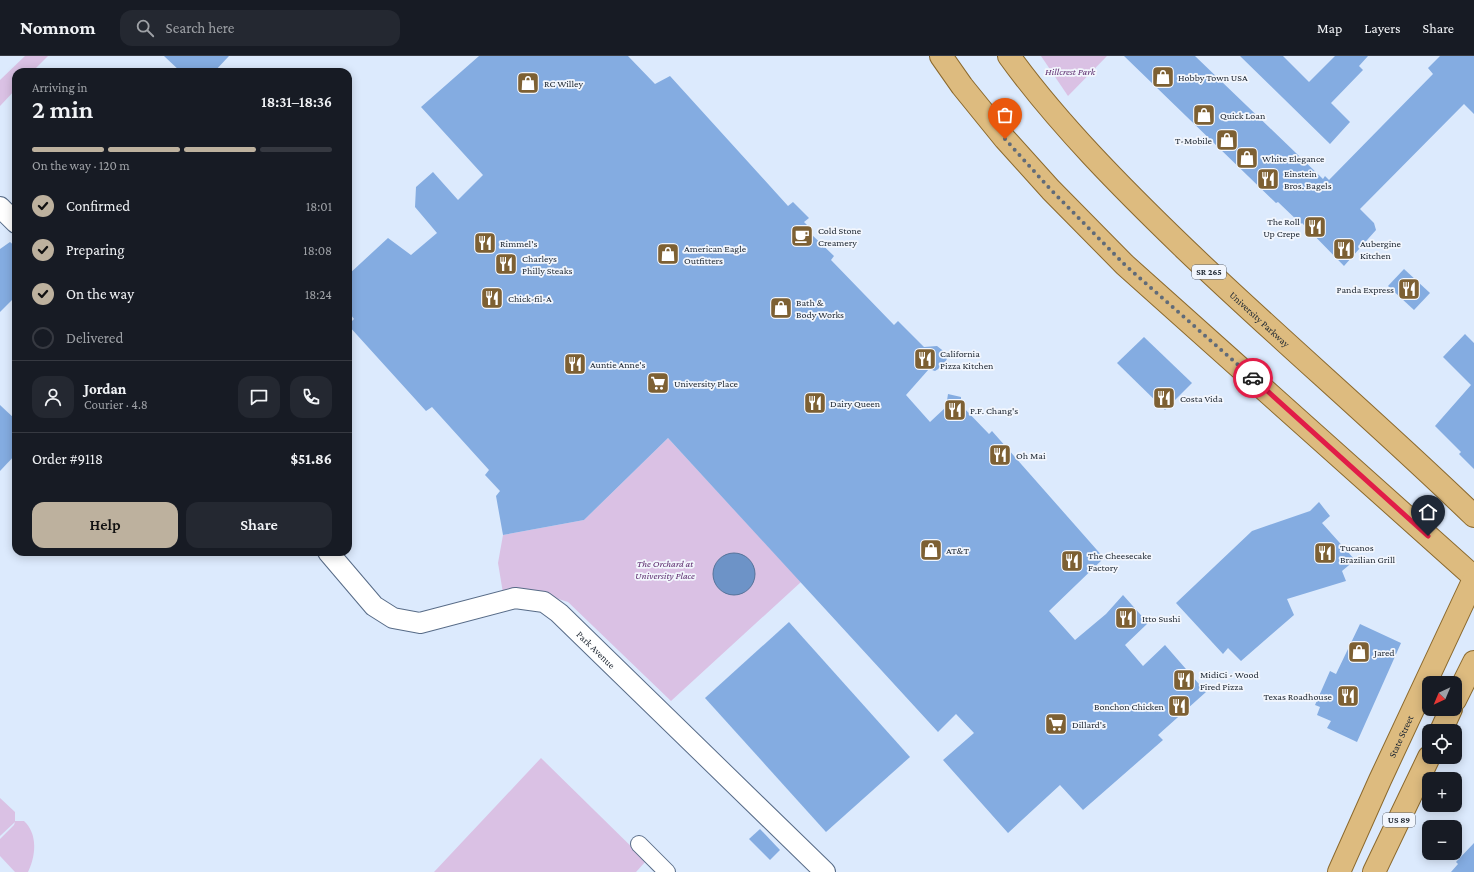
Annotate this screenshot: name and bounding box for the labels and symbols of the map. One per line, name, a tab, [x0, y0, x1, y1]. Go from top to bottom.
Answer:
shop icon: Hobby Town USA	[1150, 64, 1176, 90]
park label: Hillcrest Park	[1045, 66, 1096, 77]
shop icon: RC Willey	[515, 70, 541, 96]
place label: Hobby Town USA	[1178, 72, 1248, 83]
place label: RC Willey	[544, 78, 583, 89]
pin	[988, 98, 1022, 139]
shop icon: Quick Loan	[1191, 102, 1217, 128]
place label: Quick Loan	[1220, 110, 1266, 121]
shop icon: T-Mobile	[1214, 127, 1240, 153]
place label: T-Mobile	[1175, 135, 1213, 146]
shop icon: White Elegance	[1234, 145, 1260, 171]
place label: White Elegance	[1262, 153, 1325, 164]
restaurant icon: Einstein Bros. Bagels	[1255, 166, 1281, 192]
place label: Einstein Bros. Bagels	[1284, 168, 1332, 191]
restaurant icon: The Roll Up Crepe	[1302, 214, 1328, 240]
place label: The Roll Up Crepe	[1263, 216, 1301, 239]
cafe icon: Cold Stone Creamery	[789, 223, 815, 249]
place label: Cold Stone Creamery	[818, 225, 862, 248]
restaurant icon: Rimmel's	[472, 230, 498, 256]
restaurant icon: Aubergine Kitchen	[1331, 236, 1357, 262]
place label: Rimmel's	[500, 238, 538, 249]
place label: Aubergine Kitchen	[1360, 238, 1402, 261]
shop icon: American Eagle Outfitters	[655, 241, 681, 267]
place label: American Eagle Outfitters	[684, 243, 747, 266]
restaurant icon: Charleys Philly Steaks	[493, 251, 519, 277]
place label: Charleys Philly Steaks	[522, 253, 572, 276]
road number: SR 265	[1192, 265, 1226, 279]
restaurant icon: Panda Express	[1396, 276, 1422, 302]
place label: Panda Express	[1337, 284, 1394, 295]
restaurant icon: Chick-fil-A	[479, 285, 505, 311]
street label: University Parkway	[1228, 289, 1292, 349]
place label: Chick-fil-A	[508, 293, 552, 304]
shop icon: Bath & Body Works	[768, 295, 794, 321]
place label: Bath & Body Works	[796, 297, 844, 320]
restaurant icon: California Pizza Kitchen	[912, 346, 938, 372]
place label: California Pizza Kitchen	[940, 348, 994, 371]
restaurant icon: Auntie Anne's	[562, 351, 588, 377]
courier	[1233, 358, 1273, 398]
place label: Auntie Anne's	[590, 359, 646, 370]
supermarket icon: University Place	[645, 370, 671, 396]
place label: University Place	[674, 378, 739, 389]
restaurant icon: Costa Vida	[1151, 385, 1177, 411]
restaurant icon: Dairy Queen	[802, 390, 828, 416]
place label: Costa Vida	[1180, 393, 1223, 404]
restaurant icon: P.F. Chang's	[942, 397, 968, 423]
place label: Dairy Queen	[830, 398, 881, 409]
place label: P.F. Chang's	[970, 405, 1018, 416]
restaurant icon: Oh Mai	[987, 442, 1013, 468]
place label: Oh Mai	[1016, 450, 1046, 461]
pin	[1411, 495, 1445, 536]
shop icon: AT&T	[918, 537, 944, 563]
restaurant icon: Tucanos Brazilian Grill	[1312, 540, 1338, 566]
place label: Tucanos Brazilian Grill	[1340, 542, 1396, 565]
place label: AT&T	[946, 545, 969, 556]
restaurant icon: The Cheesecake Factory	[1059, 548, 1085, 574]
place label: The Cheesecake Factory	[1088, 550, 1152, 573]
park label: The Orchard at University Place	[635, 558, 695, 581]
restaurant icon: Itto Sushi	[1113, 605, 1139, 631]
place label: Itto Sushi	[1142, 613, 1181, 624]
street label: Park Avenue	[575, 628, 618, 671]
shop icon: Jared	[1346, 639, 1372, 665]
place label: Jared	[1373, 647, 1395, 658]
restaurant icon: MidiCi - Wood Fired Pizza	[1171, 667, 1197, 693]
place label: MidiCi - Wood Fired Pizza	[1200, 669, 1259, 692]
north arrow	[1422, 676, 1462, 716]
restaurant icon: Texas Roadhouse	[1335, 683, 1361, 709]
place label: Texas Roadhouse	[1263, 691, 1333, 702]
restaurant icon: Bonchon Chicken	[1166, 693, 1192, 719]
place label: Bonchon Chicken	[1094, 701, 1165, 712]
supermarket icon: Dillard's	[1043, 711, 1069, 737]
street label: State Street	[1386, 713, 1415, 759]
place label: Dillard's	[1072, 719, 1106, 730]
road number: US 89	[1383, 813, 1415, 827]

